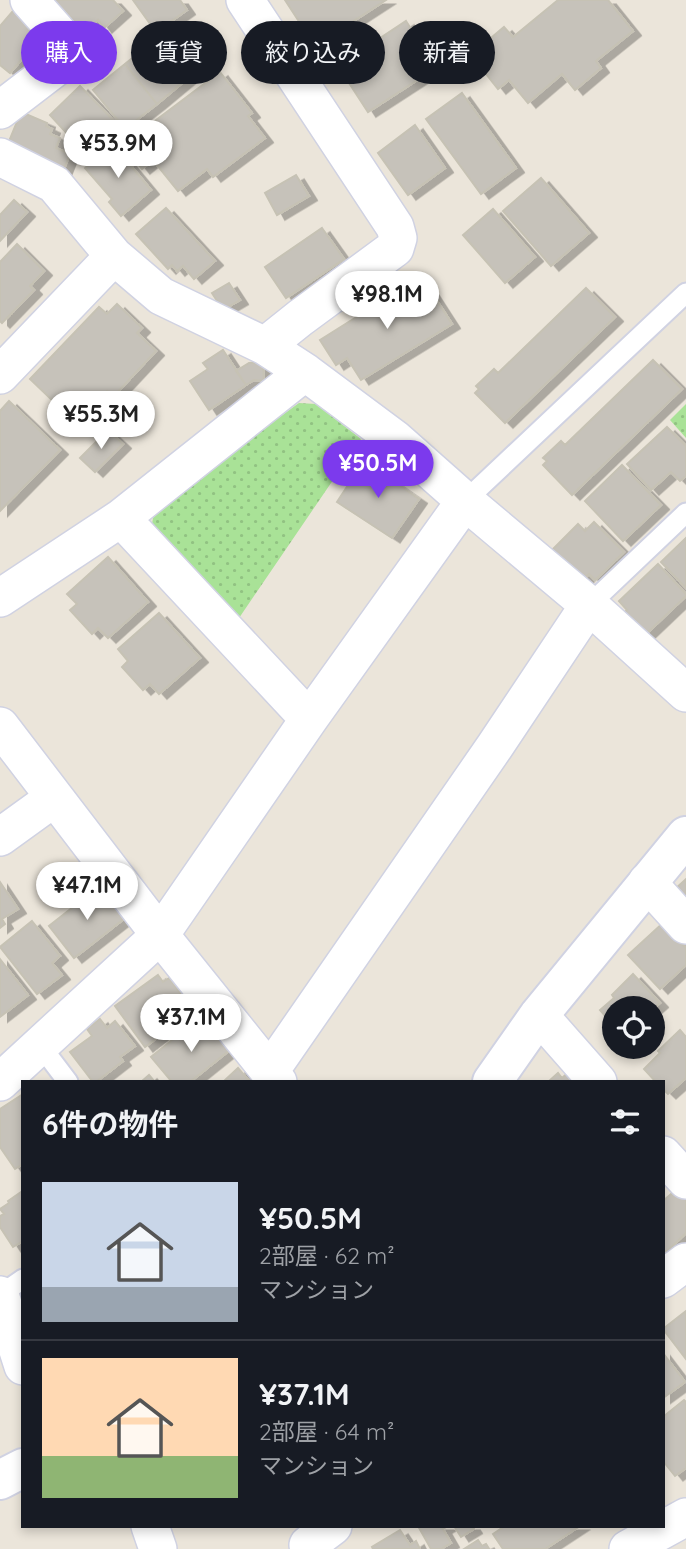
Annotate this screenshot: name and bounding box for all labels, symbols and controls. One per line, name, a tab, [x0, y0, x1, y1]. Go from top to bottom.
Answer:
chip: 購入	[21, 21, 117, 84]
chip: 賃貸	[131, 21, 227, 84]
chip: 絞り込み	[241, 21, 385, 84]
chip: 新着	[399, 21, 495, 84]
pin: ¥53.9M	[61, 120, 175, 180]
text: ¥53.9M	[80, 128, 156, 157]
pin: ¥98.1M	[330, 272, 444, 331]
text: ¥98.1M	[351, 279, 423, 308]
pin: ¥55.3M	[44, 392, 158, 451]
text: ¥55.3M	[63, 399, 139, 428]
pin: ¥50.5M	[321, 440, 435, 500]
text: ¥50.5M	[339, 448, 417, 477]
pin: ¥47.1M	[30, 862, 144, 922]
text: ¥47.1M	[52, 870, 122, 899]
pin: ¥37.1M	[134, 995, 248, 1054]
map controls	[602, 996, 665, 1059]
button: locate	[602, 996, 665, 1059]
text: ¥37.1M	[156, 1002, 226, 1031]
icon: filters	[606, 1103, 644, 1141]
text: 6件の物件	[42, 1105, 179, 1143]
text: ¥50.5M	[259, 1199, 362, 1237]
icon: home	[98, 1210, 182, 1294]
text: 2部屋 · 62 m²	[259, 1241, 394, 1270]
text: マンション	[259, 1275, 374, 1304]
text: ¥37.1M	[259, 1375, 350, 1413]
icon: home	[98, 1386, 182, 1470]
text: 2部屋 · 64 m²	[259, 1417, 394, 1446]
text: マンション	[259, 1451, 374, 1480]

